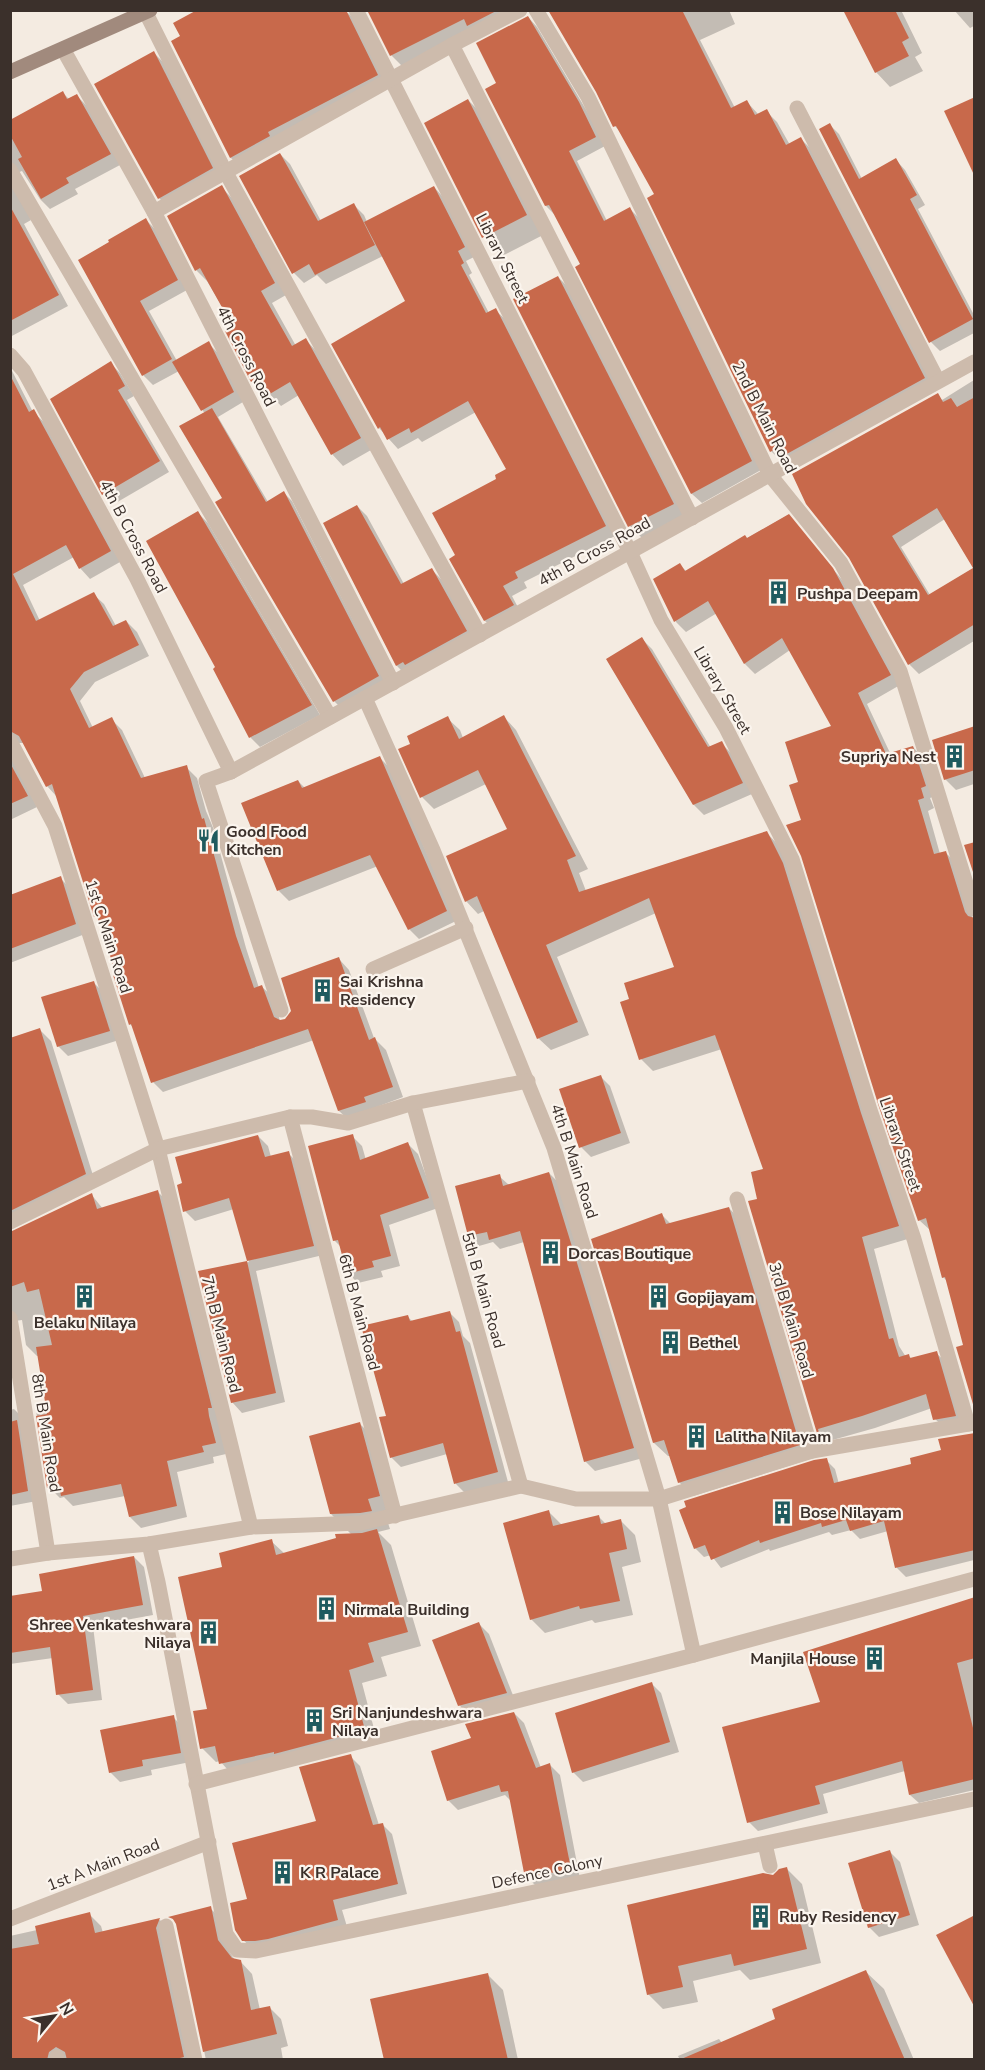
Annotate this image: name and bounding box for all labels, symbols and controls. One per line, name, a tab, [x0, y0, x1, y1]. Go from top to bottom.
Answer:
street label: Library Street	[470, 210, 534, 307]
street label: 4th Cross Road	[211, 302, 281, 411]
street label: 2nd B Main Road	[726, 358, 802, 477]
street label: 4th B Cross Road	[94, 476, 172, 597]
street label: 4th B Cross Road	[534, 512, 655, 592]
building icon: Pushpa Deepam	[766, 580, 792, 606]
place label: Pushpa Deepam	[797, 583, 918, 605]
street label: Library Street	[688, 643, 756, 739]
building icon: Supriya Nest	[941, 743, 967, 769]
place label: Supriya Nest	[841, 746, 937, 768]
place label: Good Food Kitchen	[226, 821, 307, 861]
restaurant icon: Good Food Kitchen	[195, 827, 221, 853]
street label: 1st C Main Road	[79, 877, 137, 996]
place label: Sai Krishna Residency	[340, 971, 424, 1011]
building icon: Sai Krishna Residency	[309, 977, 335, 1003]
street label: Library Street	[874, 1094, 927, 1195]
street label: 4th B Main Road	[545, 1101, 603, 1222]
street label: 5th B Main Road	[456, 1230, 510, 1351]
building icon: Dorcas Boutique	[537, 1240, 563, 1266]
place label: Dorcas Boutique	[568, 1243, 692, 1265]
street label: 6th B Main Road	[333, 1252, 385, 1373]
street label: 3rd B Main Road	[763, 1260, 819, 1381]
street label: 7th B Main Road	[196, 1274, 246, 1395]
building icon: Belaku Nilaya	[72, 1284, 98, 1310]
building icon: Gopijayam	[645, 1284, 671, 1310]
place label: Gopijayam	[676, 1287, 755, 1309]
place label: Belaku Nilaya	[34, 1312, 136, 1334]
building icon: Bethel	[658, 1329, 684, 1355]
place label: Bethel	[689, 1332, 738, 1354]
street label: 8th B Main Road	[26, 1372, 66, 1494]
building icon: Lalitha Nilayam	[684, 1423, 710, 1449]
place label: Lalitha Nilayam	[715, 1426, 831, 1448]
building icon: Bose Nilayam	[769, 1499, 795, 1525]
place label: Bose Nilayam	[800, 1502, 902, 1524]
building icon: Nirmala Building	[313, 1596, 339, 1622]
place label: Nirmala Building	[344, 1599, 469, 1621]
place label: Shree Venkateshwara Nilaya	[29, 1614, 191, 1654]
building icon: Shree Venkateshwara Nilaya	[196, 1620, 222, 1646]
building icon: Manjila House	[861, 1645, 887, 1671]
place label: Manjila House	[750, 1648, 856, 1670]
place label: Sri Nanjundeshwara Nilaya	[332, 1702, 482, 1742]
building icon: Sri Nanjundeshwara Nilaya	[301, 1708, 327, 1734]
street label: 1st A Main Road	[44, 1833, 163, 1897]
street label: Defence Colony	[490, 1849, 605, 1894]
building icon: K R Palace	[269, 1859, 295, 1885]
place label: K R Palace	[300, 1862, 379, 1884]
building icon: Ruby Residency	[748, 1903, 774, 1929]
place label: Ruby Residency	[779, 1906, 897, 1928]
north arrow	[24, 1986, 84, 2046]
text: N	[54, 1998, 79, 2020]

